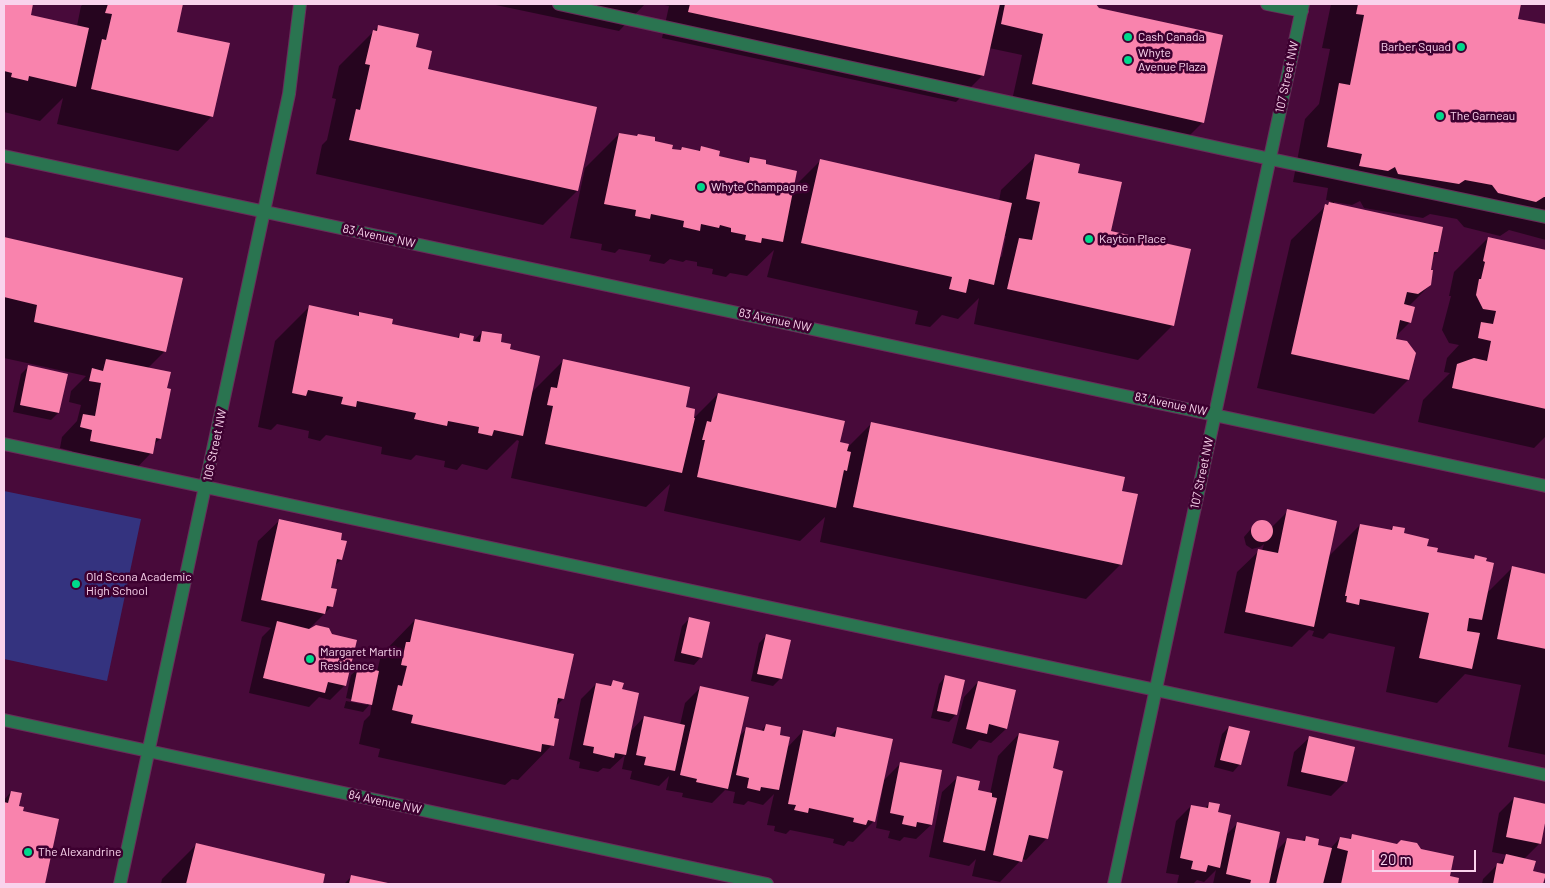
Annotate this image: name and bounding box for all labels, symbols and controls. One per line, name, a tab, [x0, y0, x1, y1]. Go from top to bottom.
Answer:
place label: Cash Canada	[1138, 30, 1205, 44]
marker: Cash Canada	[1122, 31, 1134, 43]
street label: 107 Street NW	[1272, 40, 1302, 114]
place label: Barber Squad	[1381, 40, 1451, 54]
marker: Barber Squad	[1455, 41, 1467, 53]
place label: Whyte Avenue Plaza	[1138, 46, 1206, 74]
marker: Whyte Avenue Plaza	[1122, 54, 1134, 66]
place label: The Garneau	[1450, 109, 1515, 123]
marker: The Garneau	[1434, 110, 1446, 122]
place label: Whyte Champagne	[711, 180, 808, 194]
marker: Whyte Champagne	[695, 181, 707, 193]
street label: 83 Avenue NW	[341, 221, 417, 251]
place label: Kayton Place	[1099, 232, 1166, 246]
marker: Kayton Place	[1083, 233, 1095, 245]
street label: 83 Avenue NW	[737, 305, 813, 335]
street label: 83 Avenue NW	[1133, 389, 1209, 419]
street label: 106 Street NW	[200, 408, 230, 482]
street label: 107 Street NW	[1187, 436, 1217, 510]
place label: Old Scona Academic High School	[86, 570, 192, 598]
marker: Old Scona Academic High School	[70, 578, 82, 590]
place label: Margaret Martin Residence	[320, 645, 402, 673]
marker: Margaret Martin Residence	[304, 653, 316, 665]
street label: 84 Avenue NW	[347, 787, 423, 817]
scale bar	[1375, 840, 1479, 872]
place label: The Alexandrine	[38, 845, 121, 859]
marker: The Alexandrine	[22, 846, 34, 858]
text: 20 m	[1380, 850, 1412, 868]

